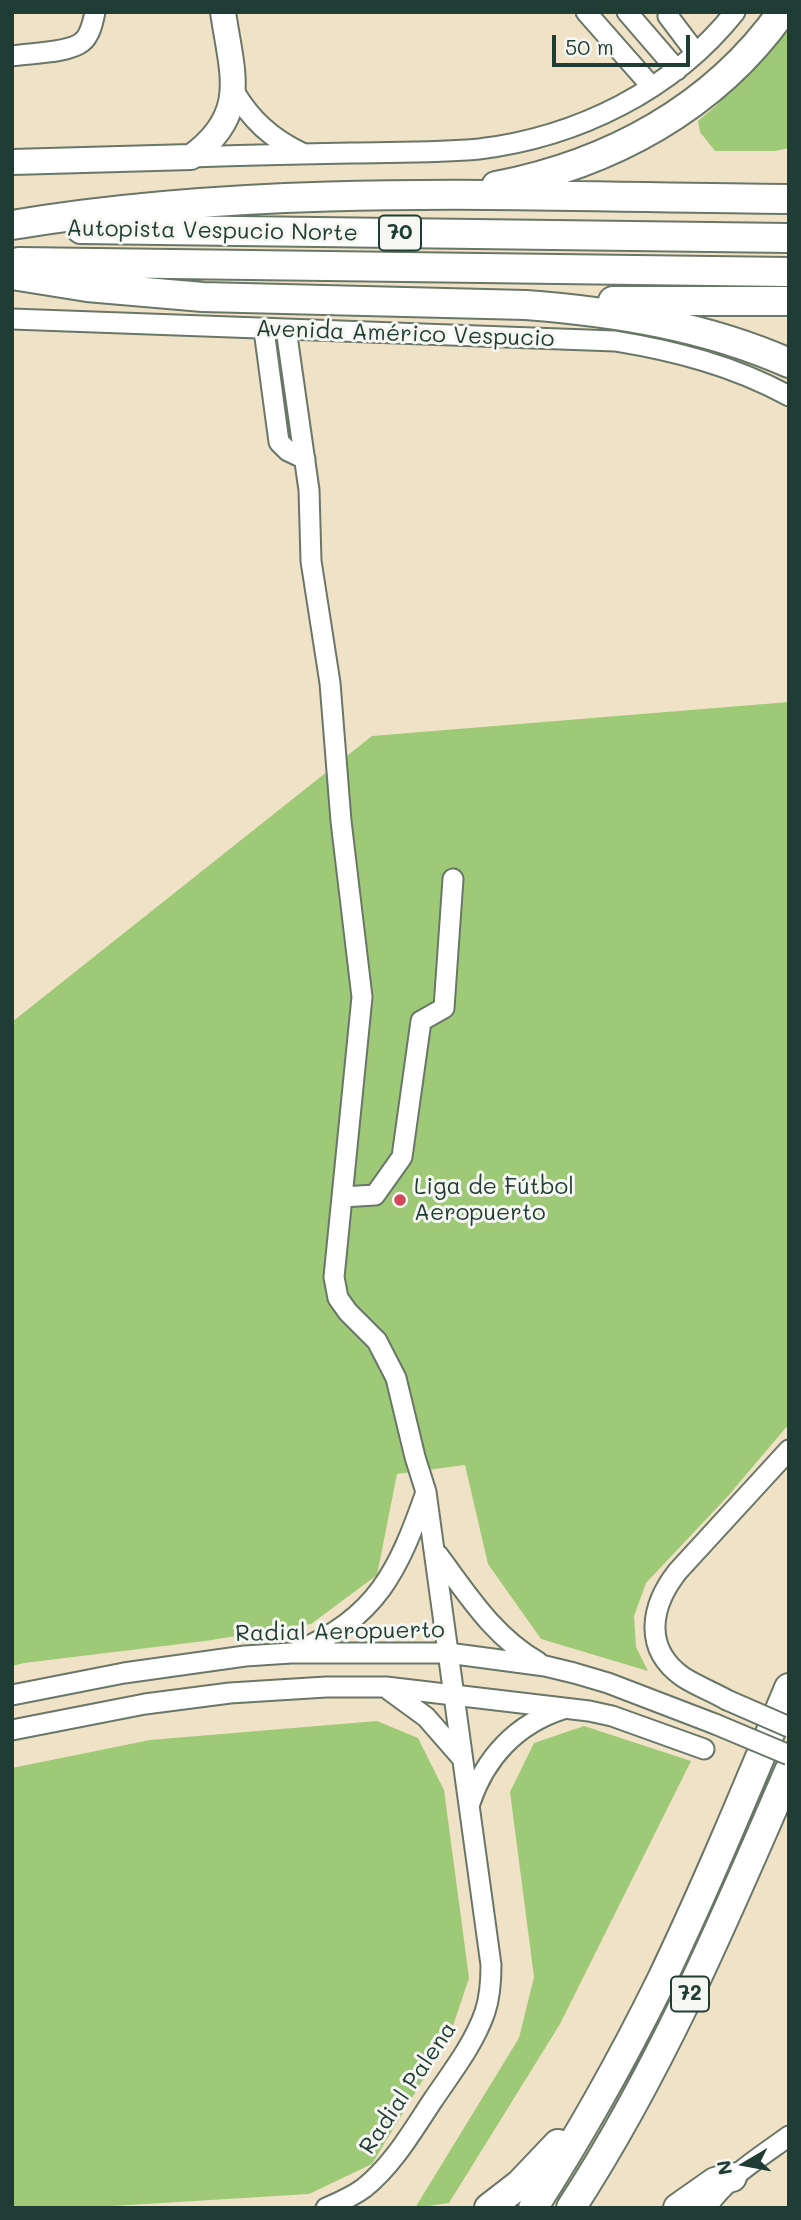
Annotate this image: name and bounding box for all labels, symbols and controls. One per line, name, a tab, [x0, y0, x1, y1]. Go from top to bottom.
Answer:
scale bar	[556, 21, 694, 65]
text: 50 m	[565, 33, 614, 60]
street label: Autopista Vespucio Norte	[66, 215, 358, 247]
road number: 70	[379, 216, 421, 250]
street label: Avenida Américo Vespucio	[255, 315, 555, 353]
place label: Liga de Fútbol Aeropuerto	[414, 1173, 574, 1227]
marker: Liga de Fútbol Aeropuerto	[392, 1192, 408, 1208]
street label: Radial Aeropuerto	[235, 1616, 445, 1648]
road number: 72	[671, 1976, 709, 2011]
street label: Radial Palena	[354, 2017, 462, 2159]
north arrow	[710, 2129, 780, 2199]
text: N	[710, 2158, 737, 2177]

